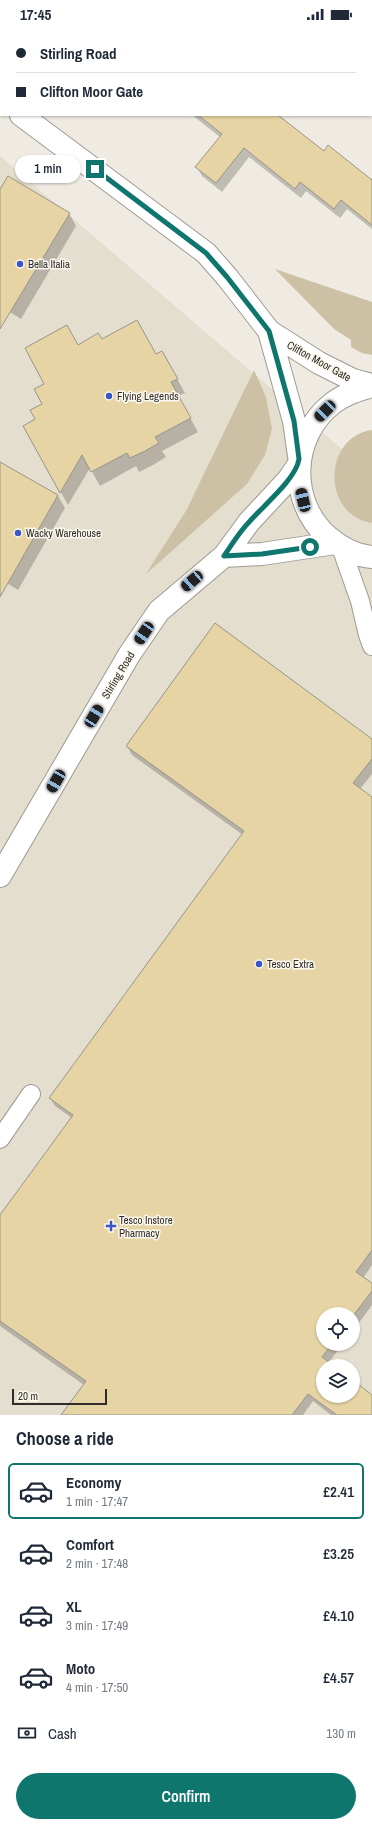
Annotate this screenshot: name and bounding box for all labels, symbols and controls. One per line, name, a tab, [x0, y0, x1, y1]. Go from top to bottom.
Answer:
text: 17:45	[20, 4, 51, 25]
text: Stirling Road	[40, 43, 117, 64]
text: Clifton Moor Gate	[40, 81, 143, 102]
callout: 1 min	[15, 155, 81, 183]
text: 1 min	[34, 160, 62, 177]
route end	[86, 160, 104, 178]
place label: Bella Italia	[28, 257, 70, 271]
marker: Bella Italia	[15, 259, 25, 269]
street label: Clifton Moor Gate	[284, 338, 354, 384]
place label: Flying Legends	[117, 389, 179, 403]
marker: Flying Legends	[104, 391, 114, 401]
car	[312, 398, 338, 424]
car	[294, 487, 312, 513]
place label: Wacky Warehouse	[26, 526, 101, 540]
marker: Wacky Warehouse	[13, 528, 23, 538]
route start	[301, 538, 319, 556]
car	[179, 569, 205, 593]
car	[132, 620, 156, 646]
street label: Stirling Road	[98, 649, 138, 701]
car	[83, 703, 105, 729]
car	[45, 768, 67, 794]
place label: Tesco Extra	[267, 957, 314, 971]
marker: Tesco Extra	[254, 959, 264, 969]
place label: Tesco Instore Pharmacy	[119, 1213, 173, 1240]
marker: Tesco Instore Pharmacy	[106, 1221, 116, 1231]
map controls	[316, 1307, 360, 1403]
button: locate	[316, 1307, 360, 1351]
button: layers	[316, 1359, 360, 1403]
scale bar	[12, 1387, 107, 1406]
text: 20 m	[18, 1389, 38, 1403]
text: Choose a ride	[16, 1426, 114, 1451]
text: Economy	[66, 1472, 121, 1493]
icon: car	[18, 1473, 54, 1509]
text: £2.41	[323, 1481, 354, 1502]
text: 1 min · 17:47	[66, 1493, 128, 1510]
text: Comfort	[66, 1534, 114, 1555]
icon: car	[18, 1535, 54, 1571]
text: £3.25	[323, 1543, 354, 1564]
text: 2 min · 17:48	[66, 1555, 128, 1572]
text: XL	[66, 1596, 82, 1617]
icon: car	[18, 1597, 54, 1633]
text: £4.10	[323, 1605, 354, 1626]
text: 3 min · 17:49	[66, 1617, 128, 1634]
text: Moto	[66, 1658, 95, 1679]
icon: car	[18, 1659, 54, 1695]
text: £4.57	[323, 1667, 354, 1688]
text: 4 min · 17:50	[66, 1679, 128, 1696]
icon: cash	[16, 1722, 38, 1744]
text: Cash	[48, 1723, 77, 1744]
text: 130 m	[326, 1725, 356, 1742]
button: Confirm	[16, 1773, 356, 1819]

